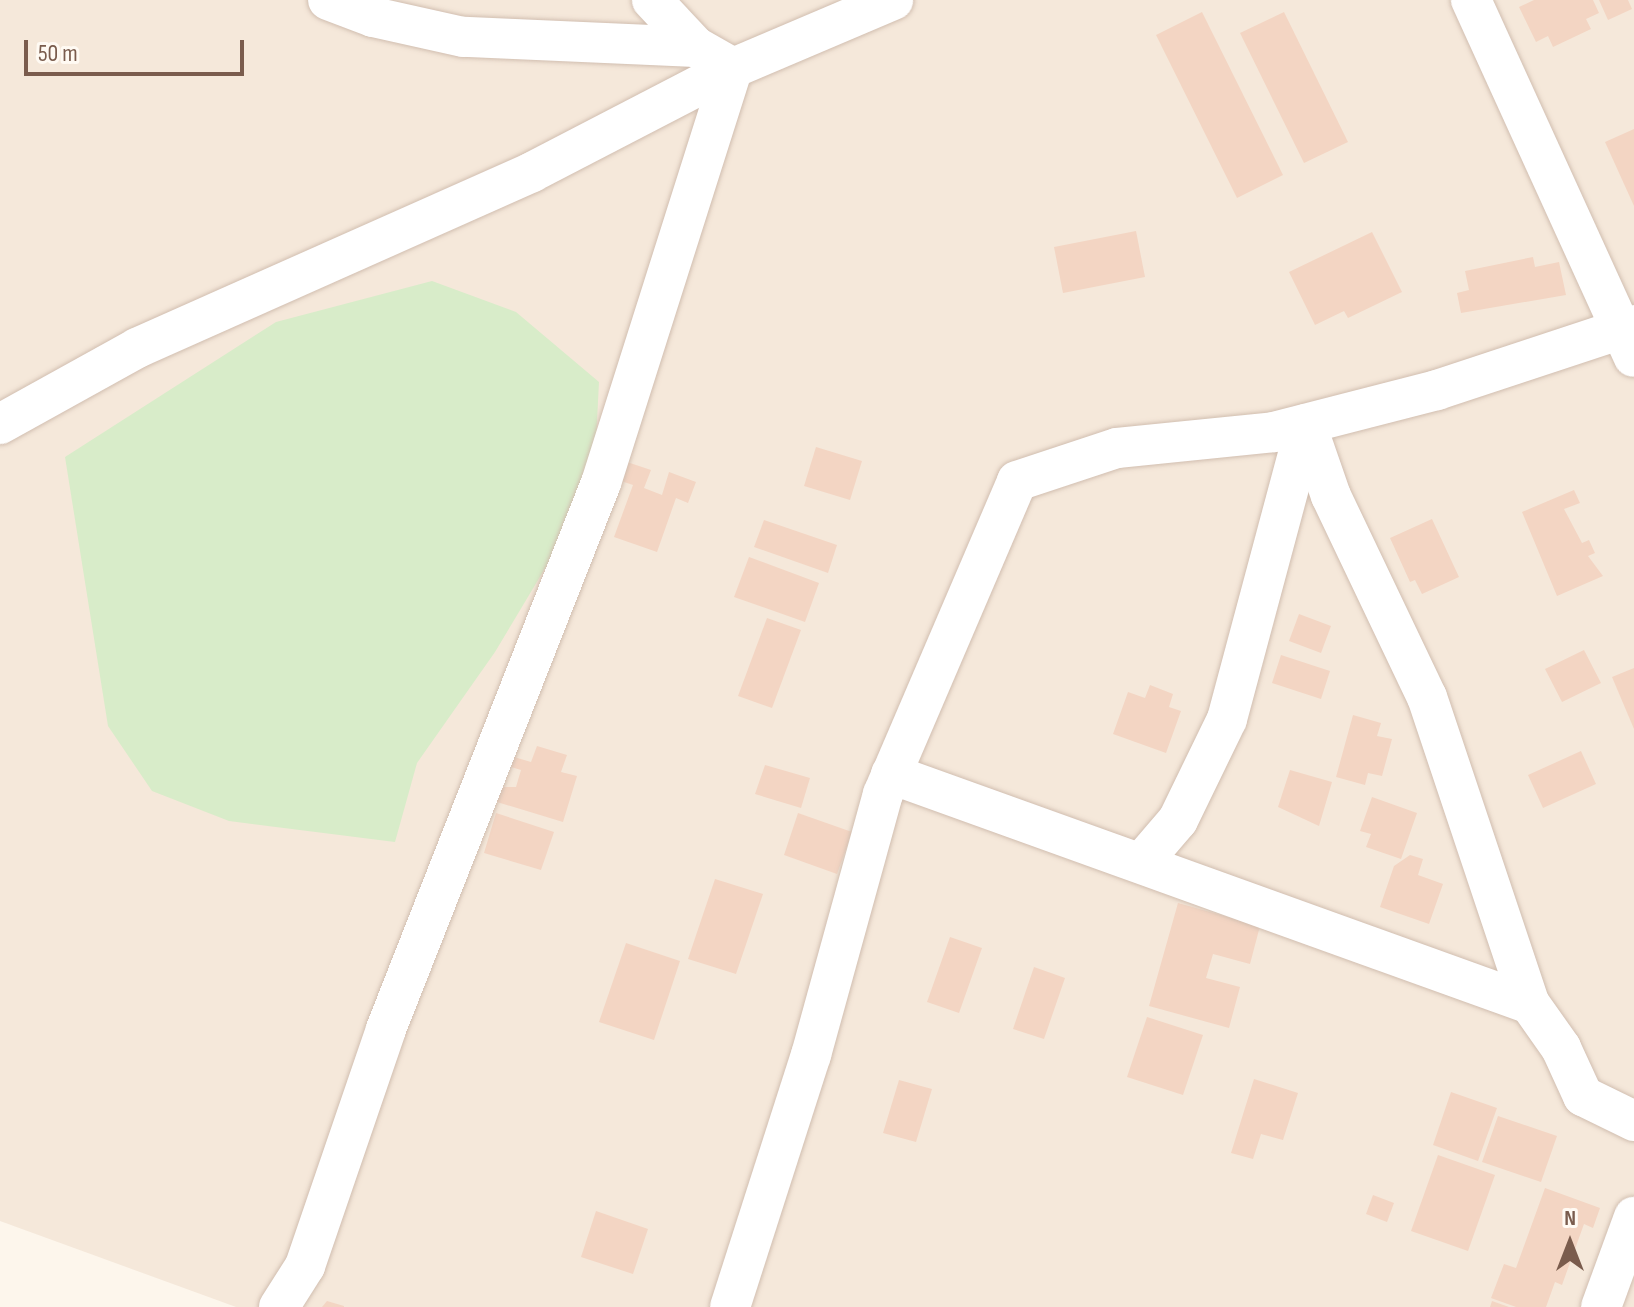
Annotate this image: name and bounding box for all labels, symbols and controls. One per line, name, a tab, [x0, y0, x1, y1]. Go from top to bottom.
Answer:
scale bar	[28, 24, 248, 74]
text: 50 m	[38, 39, 78, 68]
north arrow	[1530, 1203, 1610, 1283]
text: N	[1564, 1205, 1576, 1232]

